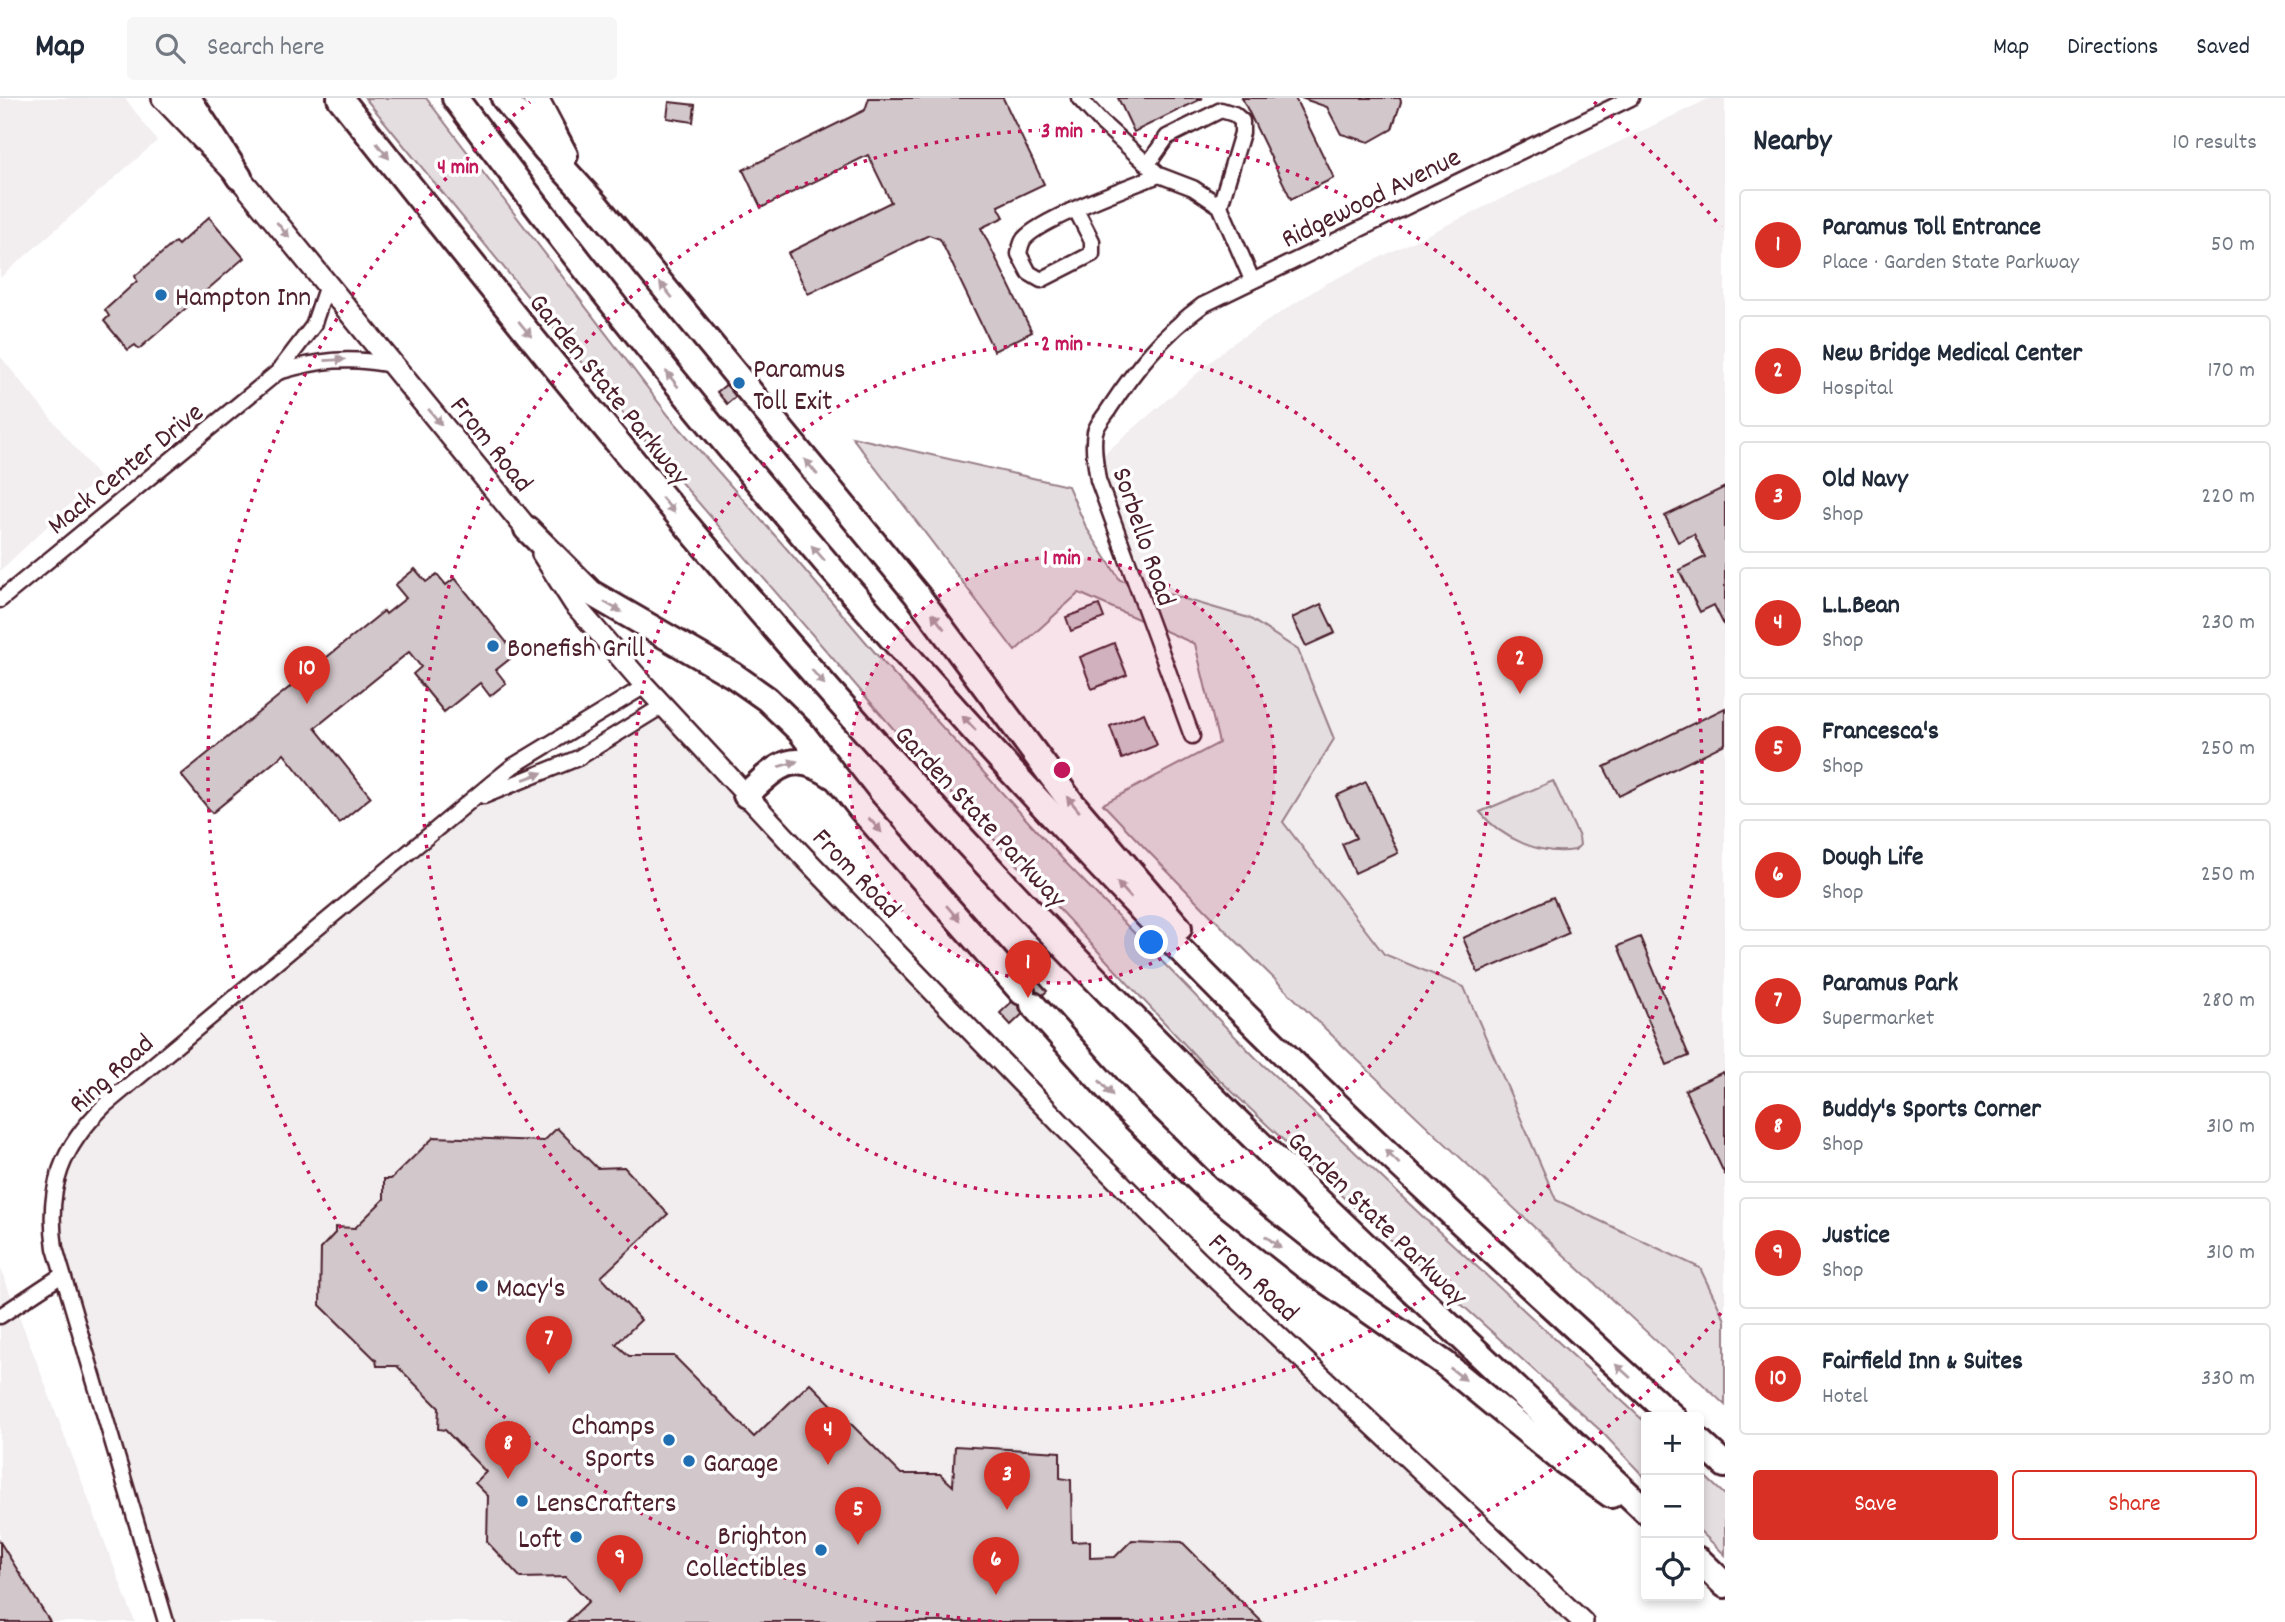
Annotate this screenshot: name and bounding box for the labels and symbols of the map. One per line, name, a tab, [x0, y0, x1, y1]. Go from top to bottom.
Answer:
text: 3 min	[1041, 118, 1083, 148]
street label: Ridgewood Avenue	[1276, 140, 1469, 261]
one-way arrow	[375, 142, 390, 160]
text: 4 min	[437, 154, 479, 184]
one-way arrow	[275, 220, 290, 238]
place label: Hampton Inn	[175, 280, 311, 320]
one-way arrow	[658, 282, 673, 300]
street label: Garden State Parkway	[517, 286, 698, 497]
marker: Hampton Inn	[153, 287, 169, 303]
one-way arrow	[517, 319, 532, 337]
text: 2 min	[1041, 331, 1083, 361]
place label: Paramus Toll Exit	[753, 352, 845, 424]
one-way arrow	[324, 354, 346, 365]
one-way arrow	[665, 370, 680, 388]
marker: Paramus Toll Exit	[731, 375, 747, 391]
street label: From Road	[438, 390, 540, 503]
street label: Mack Center Drive	[40, 395, 214, 547]
one-way arrow	[428, 408, 443, 426]
one-way arrow	[804, 458, 819, 475]
street label: Sorbello Road	[1099, 463, 1184, 612]
one-way arrow	[661, 496, 676, 514]
one-way arrow	[811, 545, 826, 562]
text: 1 min	[1043, 545, 1081, 575]
one-way arrow	[604, 601, 623, 613]
one-way arrow	[930, 613, 945, 631]
place label: Bonefish Grill	[507, 631, 645, 671]
pin: 2	[1497, 636, 1543, 694]
marker: Bonefish Grill	[485, 638, 501, 654]
pin: 10	[284, 646, 330, 704]
one-way arrow	[810, 668, 826, 686]
one-way arrow	[961, 714, 977, 732]
street label: Garden State Parkway	[883, 718, 1074, 919]
centre of rings	[1050, 758, 1074, 782]
one-way arrow	[778, 759, 799, 769]
one-way arrow	[523, 770, 544, 781]
one-way arrow	[1066, 796, 1081, 813]
one-way arrow	[867, 816, 883, 834]
street label: From Road	[801, 821, 908, 930]
one-way arrow	[1116, 882, 1132, 899]
one-way arrow	[945, 905, 960, 922]
your location	[1134, 925, 1168, 959]
pin: 1	[1005, 940, 1051, 998]
street label: Ring Road	[62, 1026, 165, 1125]
one-way arrow	[1098, 1079, 1114, 1096]
street label: Garden State Parkway	[1276, 1124, 1475, 1318]
one-way arrow	[1383, 1149, 1400, 1166]
street label: From Road	[1197, 1226, 1306, 1333]
one-way arrow	[1264, 1234, 1282, 1249]
place label: Macy's	[496, 1271, 565, 1311]
marker: Macy's	[474, 1278, 490, 1294]
pin: 7	[526, 1316, 572, 1374]
one-way arrow	[1614, 1363, 1632, 1379]
one-way arrow	[1449, 1367, 1467, 1382]
pin: 4	[805, 1407, 851, 1465]
place label: Champs Sports	[571, 1409, 655, 1481]
pin: 8	[485, 1421, 531, 1479]
marker: Champs Sports	[661, 1432, 677, 1448]
place label: Garage	[703, 1446, 778, 1486]
pin: 3	[984, 1452, 1030, 1510]
marker: Garage	[681, 1453, 697, 1469]
place label: LensCrafters	[536, 1486, 677, 1526]
pin: 5	[835, 1487, 881, 1545]
marker: LensCrafters	[514, 1493, 530, 1509]
place label: Brighton Collectibles	[685, 1519, 807, 1591]
place label: Loft	[518, 1522, 562, 1562]
marker: Loft	[568, 1529, 584, 1545]
pin: 9	[597, 1535, 643, 1593]
pin: 6	[973, 1537, 1019, 1595]
marker: Brighton Collectibles	[813, 1542, 829, 1558]

